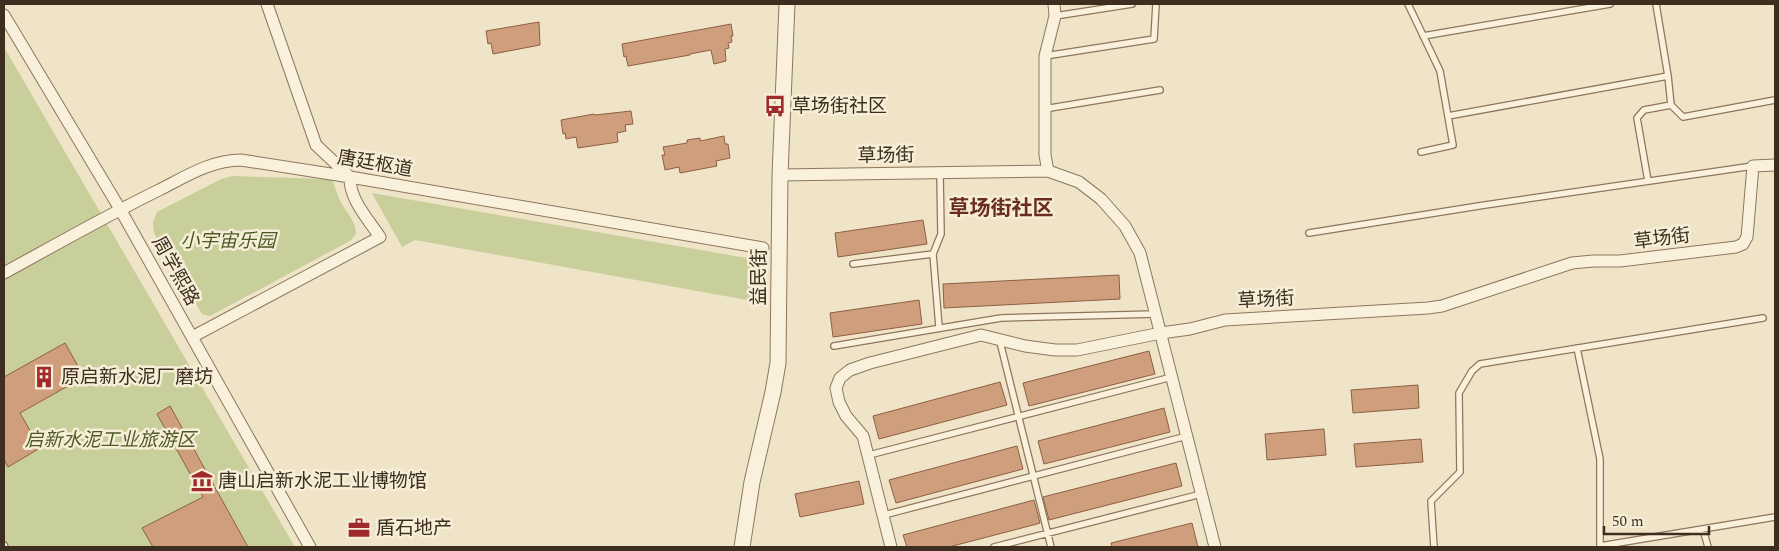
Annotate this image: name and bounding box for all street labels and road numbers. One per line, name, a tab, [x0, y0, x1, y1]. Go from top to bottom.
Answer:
street label: 草场街	[857, 141, 915, 171]
street label: 唐廷枢道	[335, 143, 415, 185]
street label: 草场街	[1632, 221, 1692, 257]
street label: 周学熙路	[144, 231, 206, 311]
street label: 益民街	[745, 248, 774, 306]
street label: 草场街	[1237, 284, 1295, 316]

